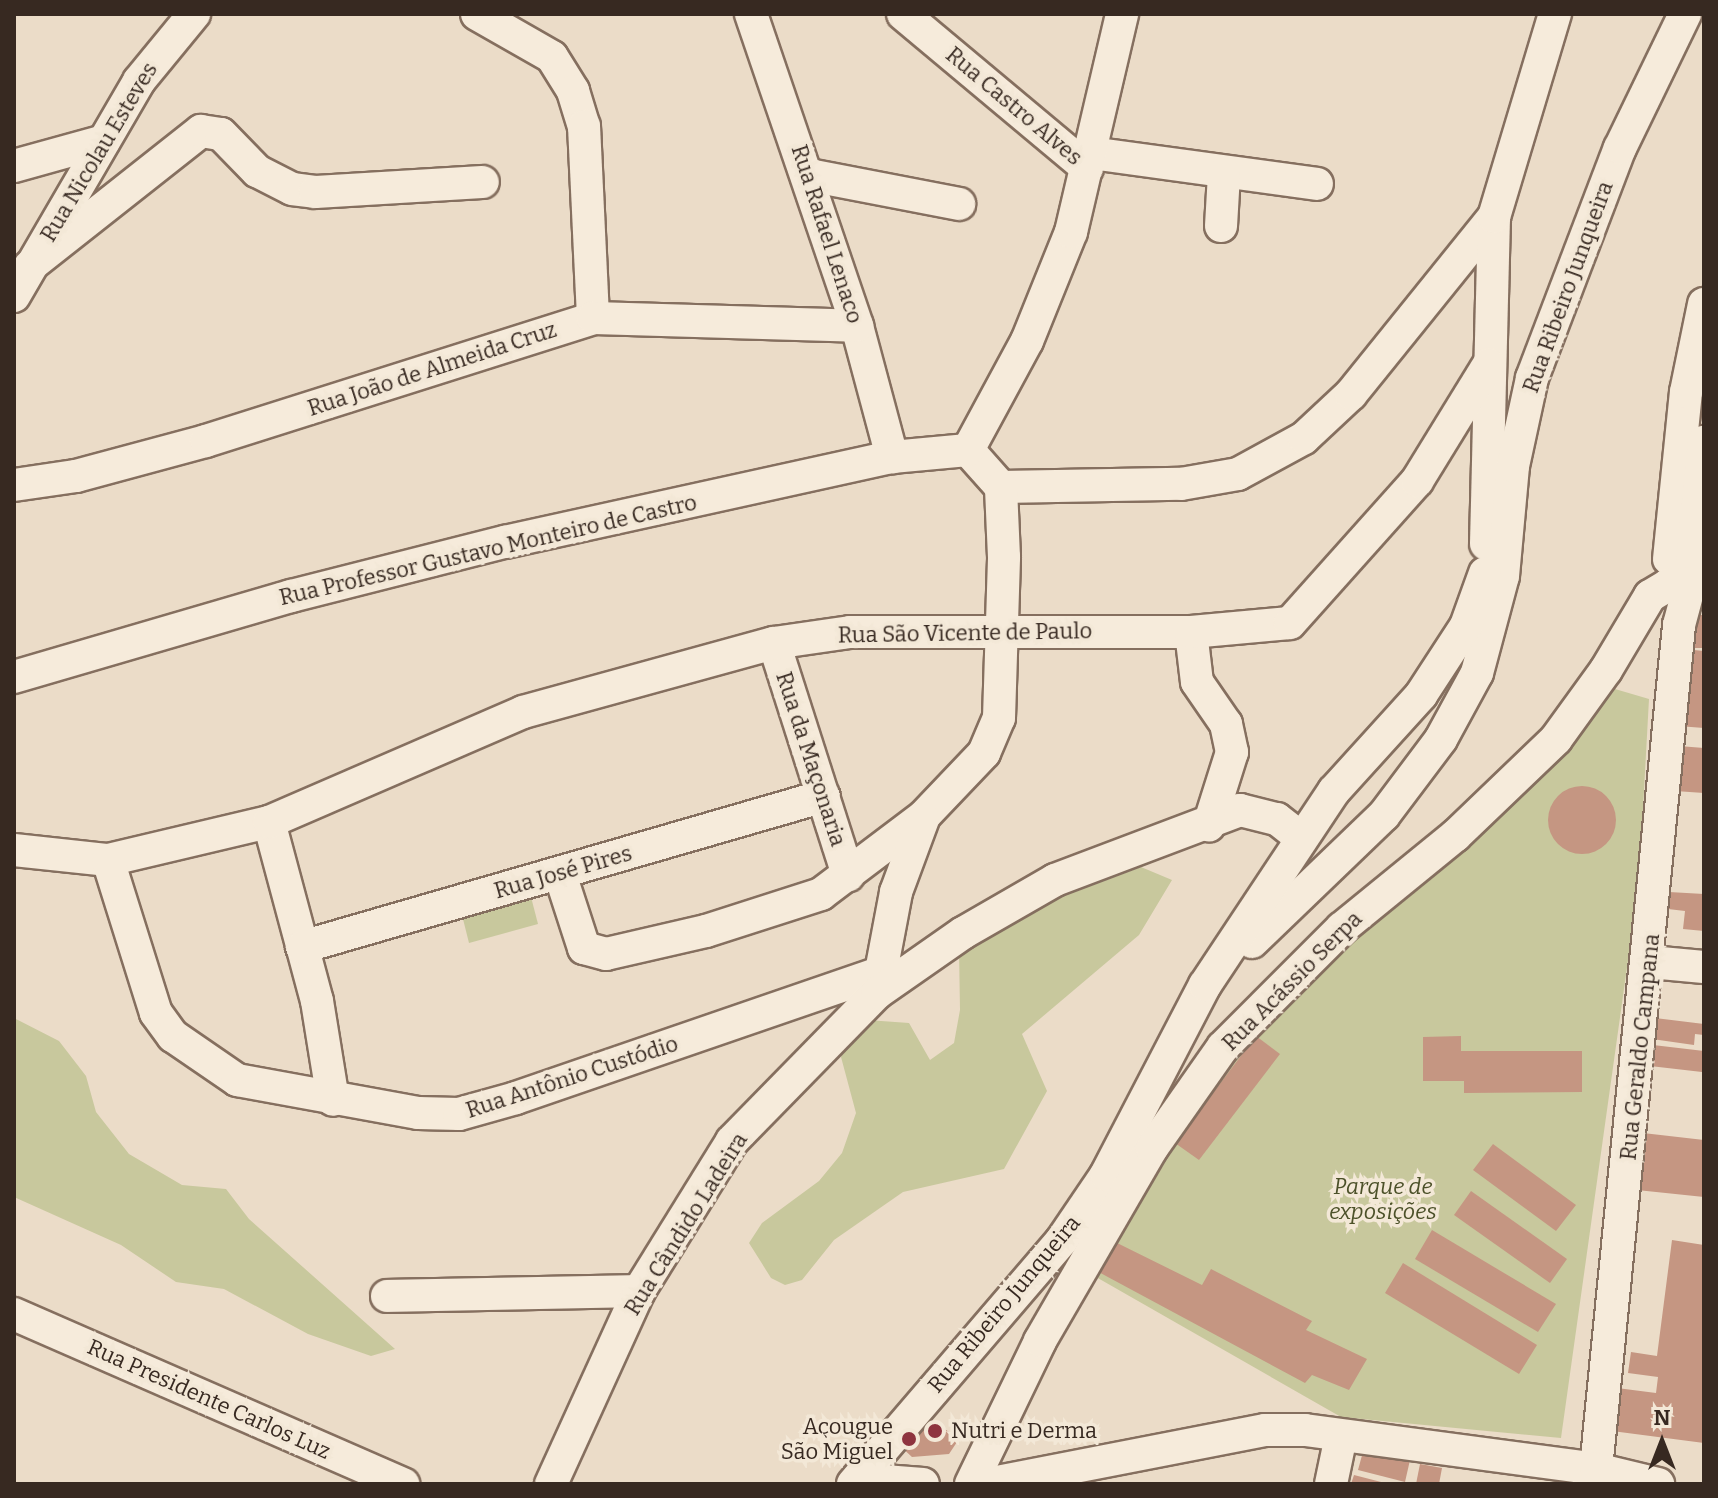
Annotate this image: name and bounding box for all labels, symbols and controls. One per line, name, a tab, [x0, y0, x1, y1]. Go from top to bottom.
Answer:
street label: Rua Castro Alves	[941, 41, 1087, 171]
street label: Rua Nicolau Esteves	[35, 58, 163, 246]
street label: Rua Rafael Lenaco	[786, 141, 868, 327]
street label: Rua Ribeiro Junqueira	[1517, 178, 1619, 396]
street label: Rua João de Almeida Cruz	[304, 316, 560, 422]
street label: Rua Professor Gustavo Monteiro de Castro	[277, 489, 699, 611]
street label: Rua São Vicente de Paulo	[838, 618, 1092, 648]
street label: Rua da Maçonaria	[770, 668, 852, 850]
street label: Rua José Pires	[491, 840, 635, 904]
street label: Rua Acássio Serpa	[1217, 906, 1367, 1056]
street label: Rua Geraldo Campana	[1615, 932, 1665, 1162]
street label: Rua Antônio Custódio	[463, 1030, 681, 1124]
street label: Rua Cândido Ladeira	[619, 1128, 753, 1320]
park label: Parque de exposições	[1329, 1173, 1437, 1224]
street label: Rua Ribeiro Junqueira	[922, 1210, 1086, 1398]
street label: Rua Presidente Carlos Luz	[83, 1333, 335, 1465]
north arrow	[1622, 1402, 1702, 1482]
text: N	[1654, 1404, 1670, 1431]
place label: Açougue São Miguel	[781, 1413, 893, 1464]
place label: Nutri e Derma	[951, 1418, 1097, 1444]
marker: Nutri e Derma	[926, 1422, 944, 1440]
marker: Açougue São Miguel	[900, 1430, 918, 1448]

